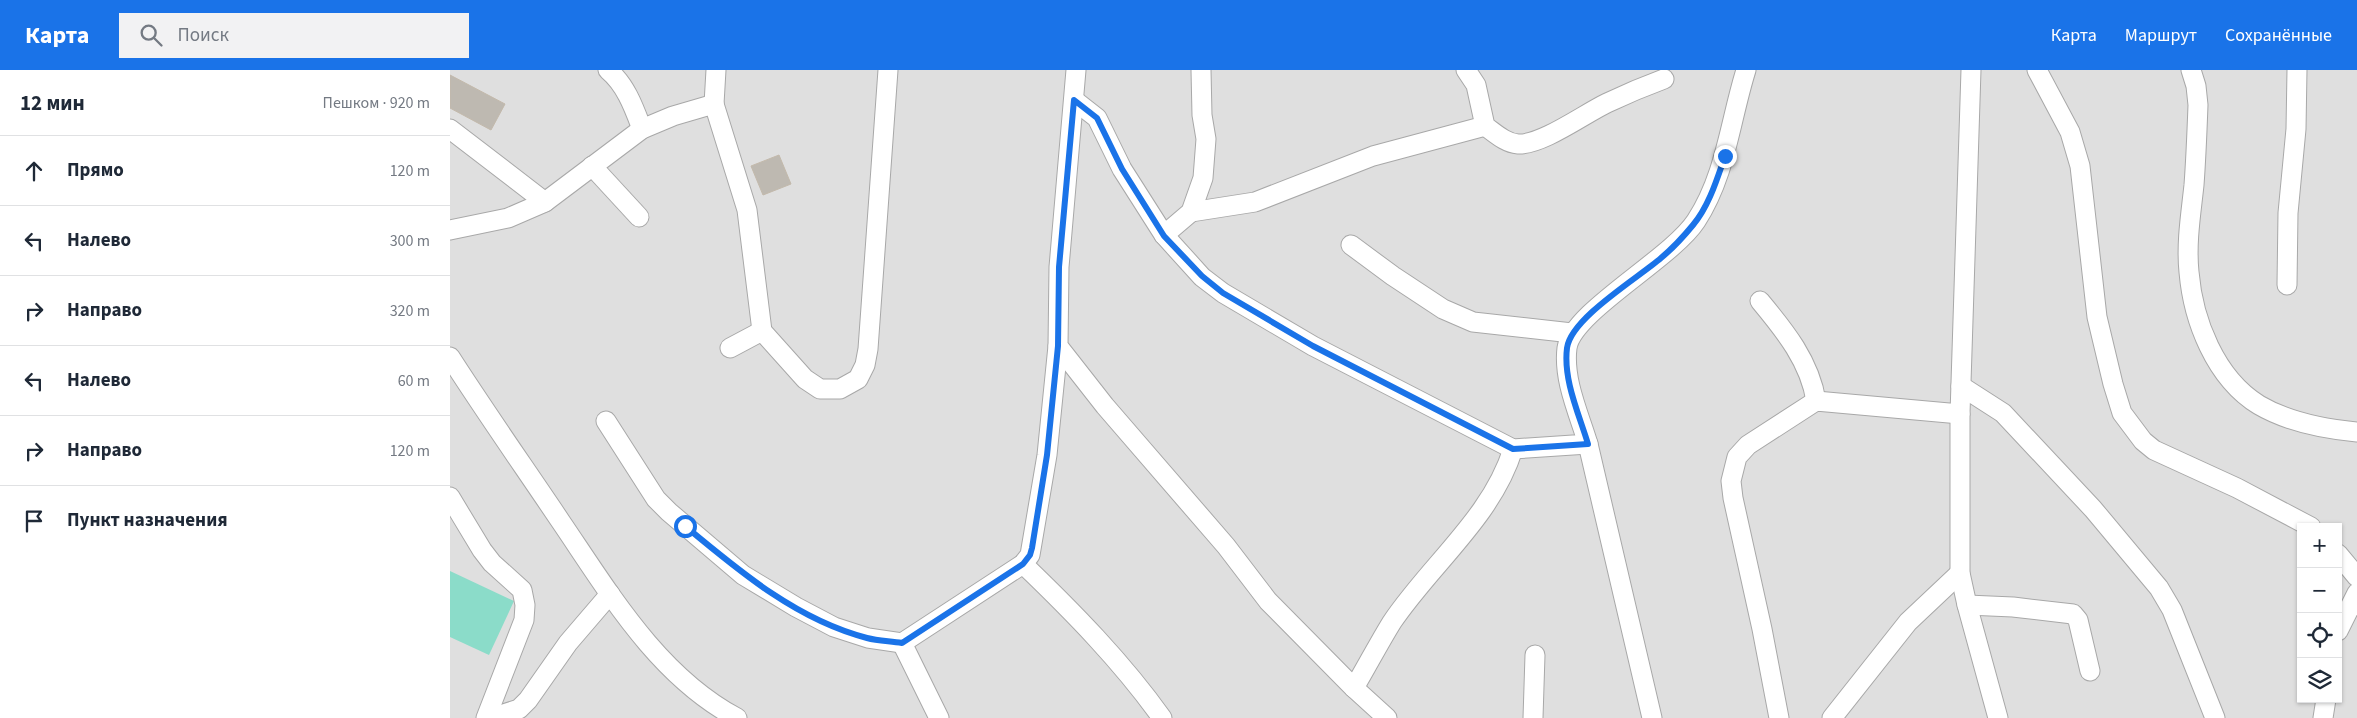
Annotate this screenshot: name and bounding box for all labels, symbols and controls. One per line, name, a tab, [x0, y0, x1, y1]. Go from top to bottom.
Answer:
search box	[119, 13, 469, 58]
text: Карта	[25, 18, 89, 53]
icon: search	[137, 21, 165, 49]
text: Поиск	[177, 22, 229, 49]
text: Карта	[2051, 23, 2097, 48]
text: Маршрут	[2125, 23, 2197, 48]
text: Сохранённые	[2225, 23, 2332, 48]
text: 12 мин	[20, 88, 85, 118]
text: Пешком · 920 m	[323, 92, 430, 114]
route end	[1714, 145, 1737, 168]
icon: ahead	[20, 157, 48, 185]
text: Прямо	[67, 157, 124, 184]
text: 120 m	[390, 160, 430, 182]
icon: left	[20, 227, 48, 255]
text: Налево	[67, 227, 131, 254]
text: 300 m	[390, 230, 430, 252]
icon: right	[20, 297, 48, 325]
text: Направо	[67, 297, 142, 324]
text: 320 m	[390, 300, 430, 322]
icon: left	[20, 367, 48, 395]
text: Налево	[67, 367, 131, 394]
text: 60 m	[398, 370, 430, 392]
icon: right	[20, 437, 48, 465]
text: Направо	[67, 437, 142, 464]
text: 120 m	[390, 440, 430, 462]
icon: arrive	[20, 507, 48, 535]
text: Пункт назначения	[67, 507, 228, 534]
route start	[674, 515, 697, 538]
map controls	[2297, 523, 2342, 703]
button: +	[2297, 523, 2342, 568]
button: −	[2297, 568, 2342, 613]
button: locate	[2297, 613, 2342, 658]
button: layers	[2297, 658, 2342, 703]

